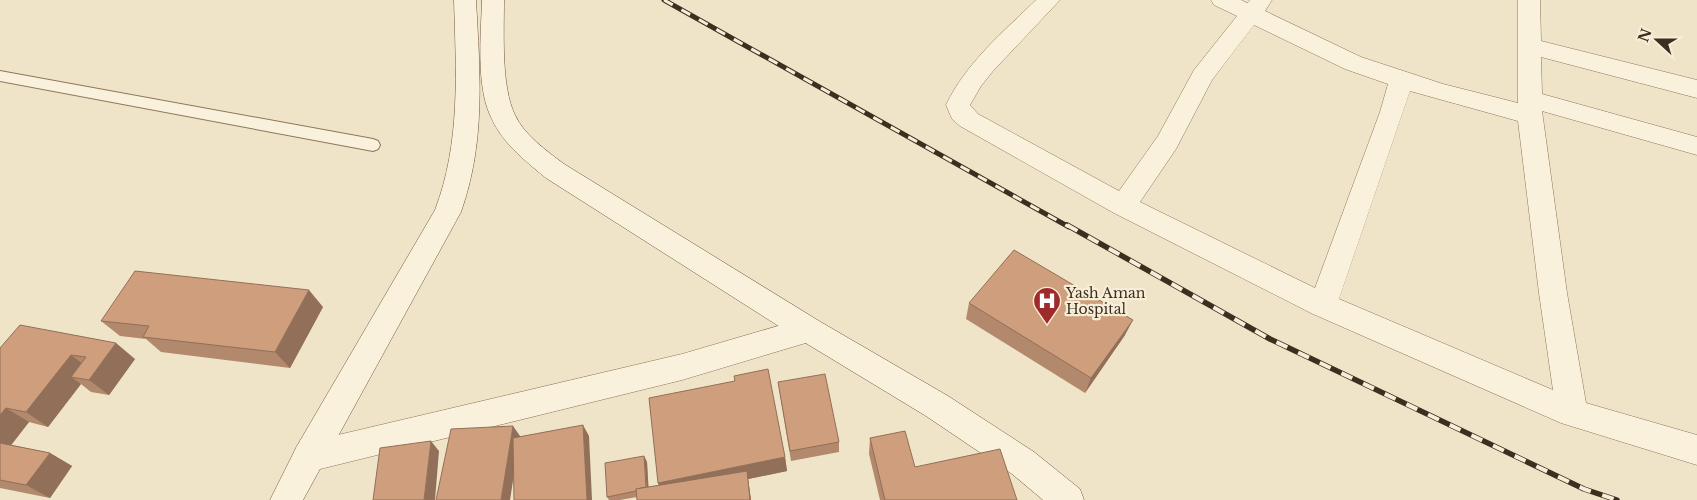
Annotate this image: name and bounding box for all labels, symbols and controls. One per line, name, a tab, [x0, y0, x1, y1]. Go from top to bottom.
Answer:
north arrow	[1632, 15, 1682, 65]
text: N	[1634, 26, 1656, 45]
place label: Yash Aman Hospital	[1065, 284, 1146, 318]
hospital icon: Yash Aman Hospital	[1032, 286, 1062, 325]

